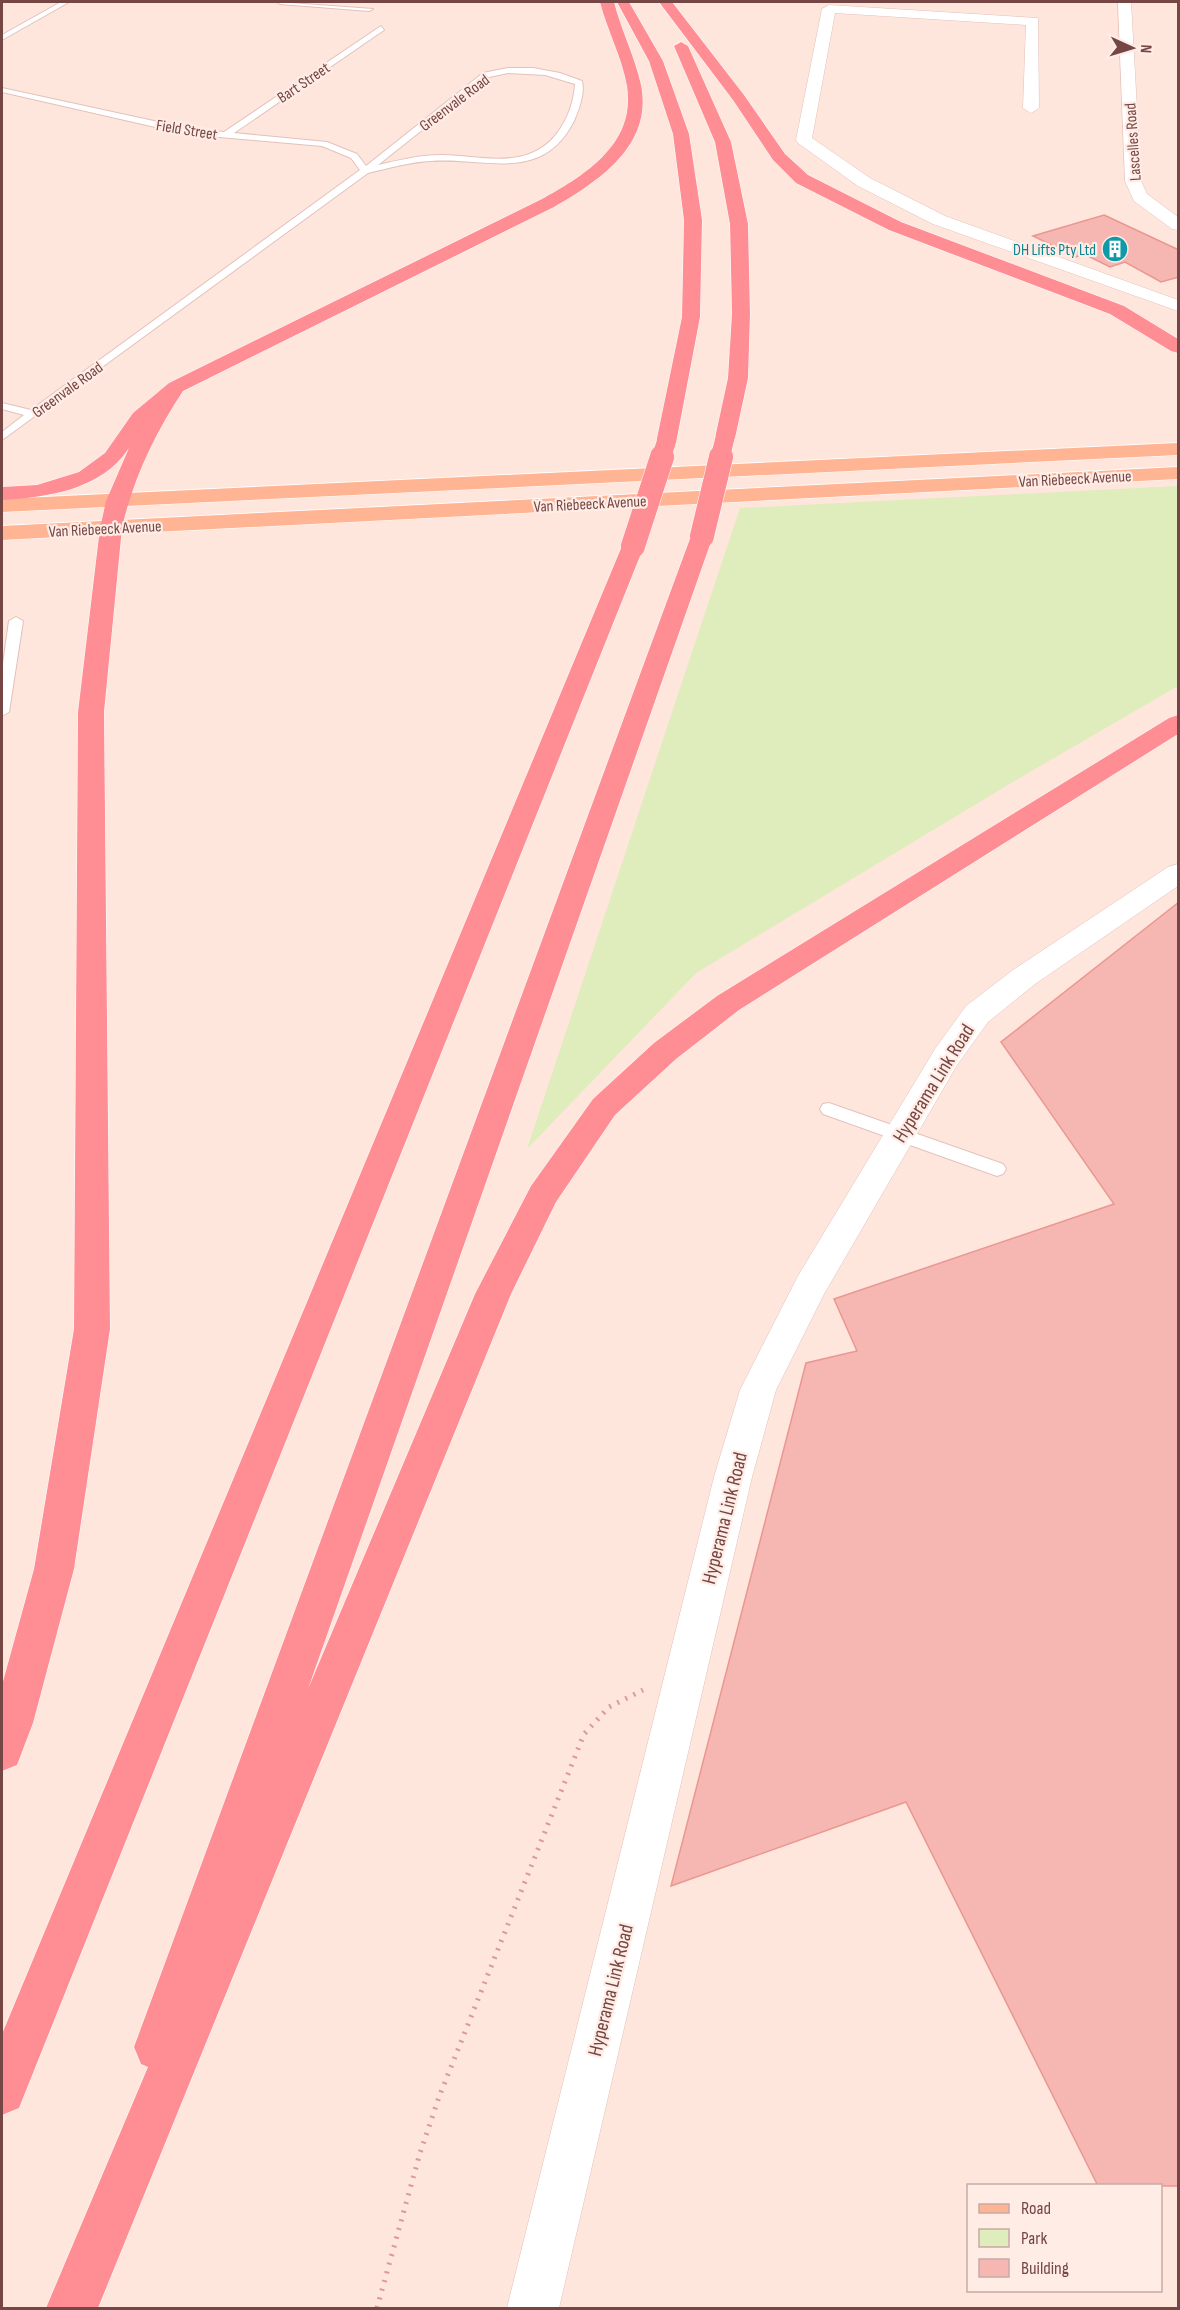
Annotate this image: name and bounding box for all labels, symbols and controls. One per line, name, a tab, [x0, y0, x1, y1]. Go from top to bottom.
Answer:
north arrow	[1102, 18, 1162, 78]
text: N	[1136, 44, 1155, 54]
street label: Bart Street	[274, 59, 334, 108]
street label: Greenvale Road	[416, 71, 494, 136]
street label: Lascelles Road	[1121, 102, 1146, 181]
street label: Field Street	[155, 116, 219, 145]
building icon: DH Lifts Pty Ltd	[1100, 234, 1130, 264]
place label: DH Lifts Pty Ltd	[1013, 241, 1096, 260]
street label: Greenvale Road	[29, 358, 107, 422]
street label: Van Riebeeck Avenue	[1018, 467, 1132, 492]
street label: Van Riebeeck Avenue	[533, 492, 647, 517]
street label: Van Riebeeck Avenue	[48, 517, 162, 542]
street label: Hyperama Link Road	[888, 1020, 980, 1147]
street label: Hyperama Link Road	[697, 1450, 753, 1587]
street label: Hyperama Link Road	[583, 1922, 639, 2059]
legend	[967, 2184, 1162, 2292]
text: Road	[1021, 2198, 1051, 2219]
text: Park	[1021, 2228, 1047, 2249]
text: Building	[1021, 2258, 1069, 2279]

